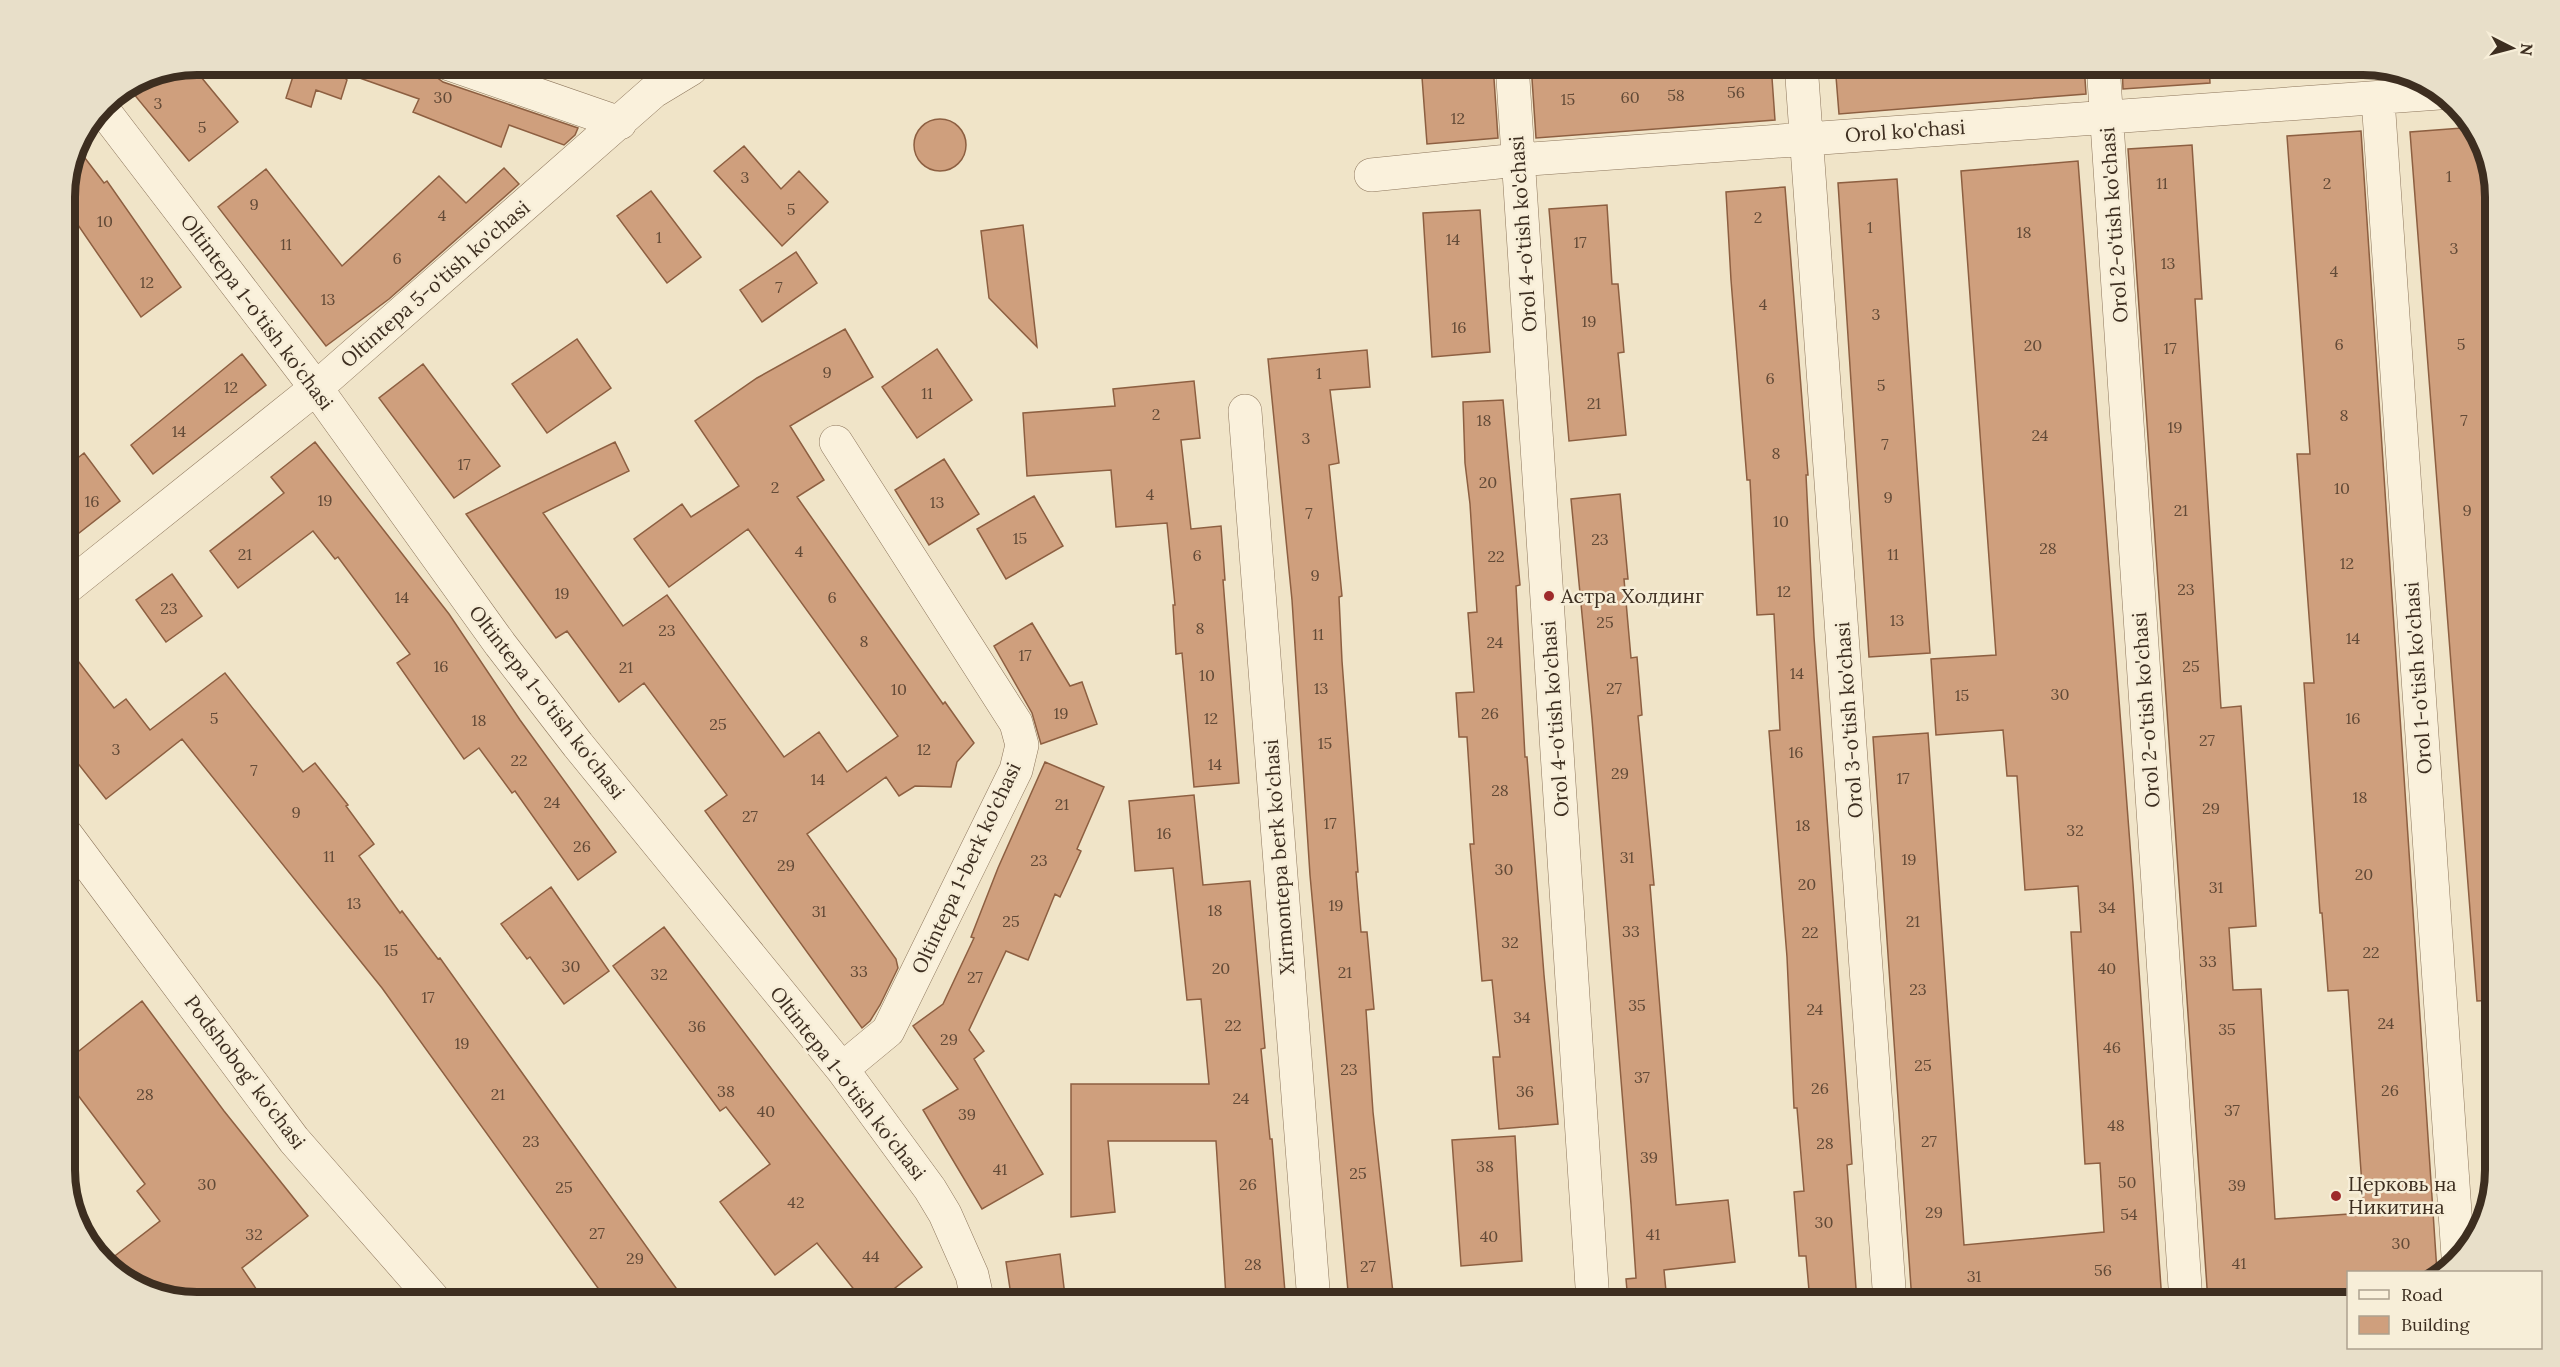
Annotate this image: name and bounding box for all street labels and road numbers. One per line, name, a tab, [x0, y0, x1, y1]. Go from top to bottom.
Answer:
street label: Orol ko'chasi	[1844, 114, 1966, 147]
street label: Orol 2-o'tish ko'chasi	[2094, 126, 2133, 324]
street label: Orol 4-o'tish ko'chasi	[1503, 135, 1542, 333]
street label: Oltintepa 5-o'tish ko'chasi	[335, 195, 534, 373]
street label: Oltintepa 1-o'tish ko'chasi	[176, 209, 339, 415]
street label: Orol 1-o'tish ko'chasi	[2398, 581, 2437, 775]
street label: Oltintepa 1-o'tish ko'chasi	[464, 600, 631, 803]
street label: Orol 2-o'tish ko'chasi	[2126, 611, 2165, 809]
street label: Orol 4-o'tish ko'chasi	[1535, 620, 1574, 818]
street label: Orol 3-o'tish ko'chasi	[1829, 621, 1868, 819]
street label: Xirmontepa berk ko'chasi	[1258, 739, 1299, 975]
street label: Oltintepa 1-berk ko'chasi	[906, 758, 1026, 977]
street label: Oltintepa 1-o'tish ko'chasi	[765, 981, 932, 1184]
street label: Podshobog' ko'chasi	[179, 990, 311, 1154]

